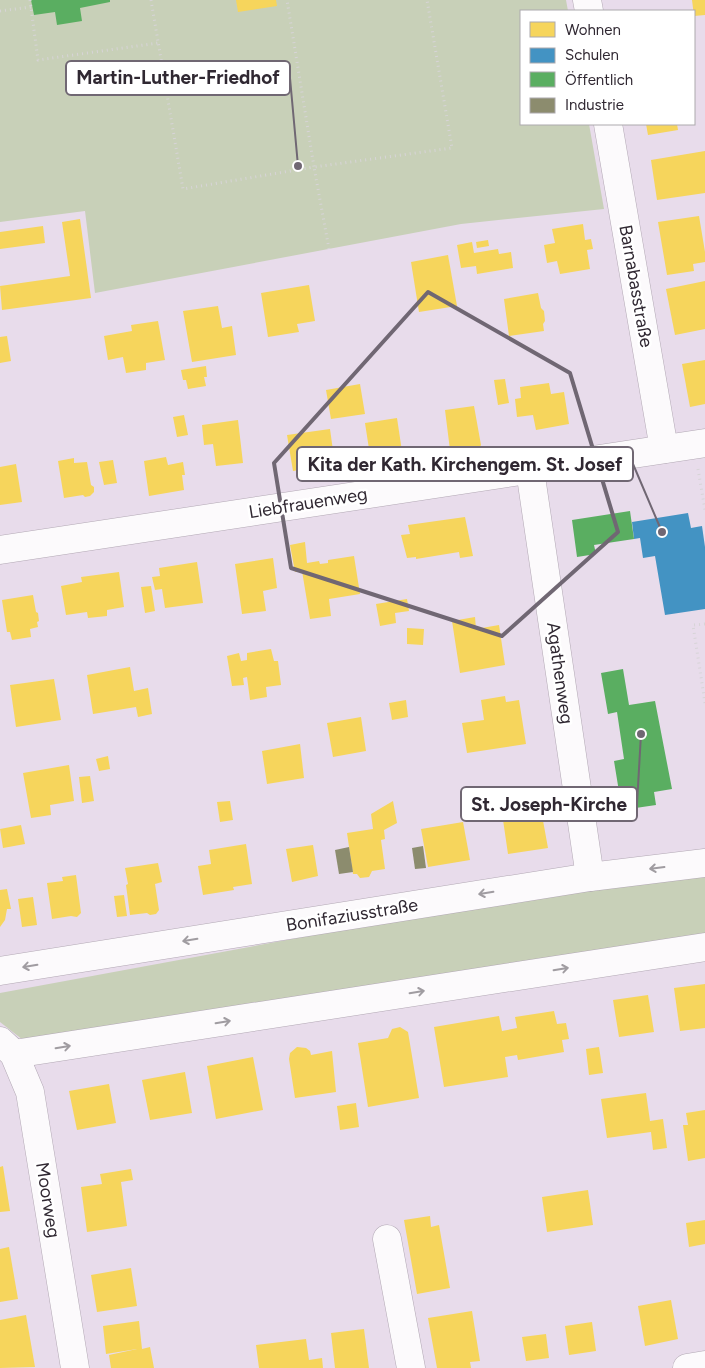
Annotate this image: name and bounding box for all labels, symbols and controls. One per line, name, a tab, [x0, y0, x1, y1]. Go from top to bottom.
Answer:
legend	[520, 10, 695, 125]
text: Wohnen	[565, 21, 621, 39]
text: Schulen	[565, 46, 619, 64]
callout: Martin-Luther-Friedhof	[66, 61, 290, 95]
text: Martin-Luther-Friedhof	[76, 66, 280, 89]
text: Öffentlich	[565, 71, 633, 89]
text: Industrie	[565, 96, 624, 114]
street label: Barnabasstraße	[614, 223, 658, 349]
callout: Kita der Kath. Kirchengem. St. Josef	[297, 447, 633, 481]
text: Kita der Kath. Kirchengem. St. Josef	[307, 453, 623, 476]
street label: Liebfrauenweg	[247, 483, 369, 523]
street label: Agathenweg	[542, 621, 578, 725]
callout: St. Joseph-Kirche	[461, 787, 637, 821]
text: St. Joseph-Kirche	[471, 793, 627, 816]
one-way arrow	[649, 864, 665, 874]
one-way arrow	[478, 889, 494, 899]
street label: Bonifaziusstraße	[284, 894, 420, 936]
one-way arrow	[183, 936, 199, 946]
one-way arrow	[22, 961, 38, 971]
one-way arrow	[553, 964, 569, 974]
one-way arrow	[408, 986, 424, 996]
one-way arrow	[215, 1016, 231, 1026]
one-way arrow	[54, 1041, 70, 1051]
street label: Moorweg	[31, 1161, 65, 1239]

